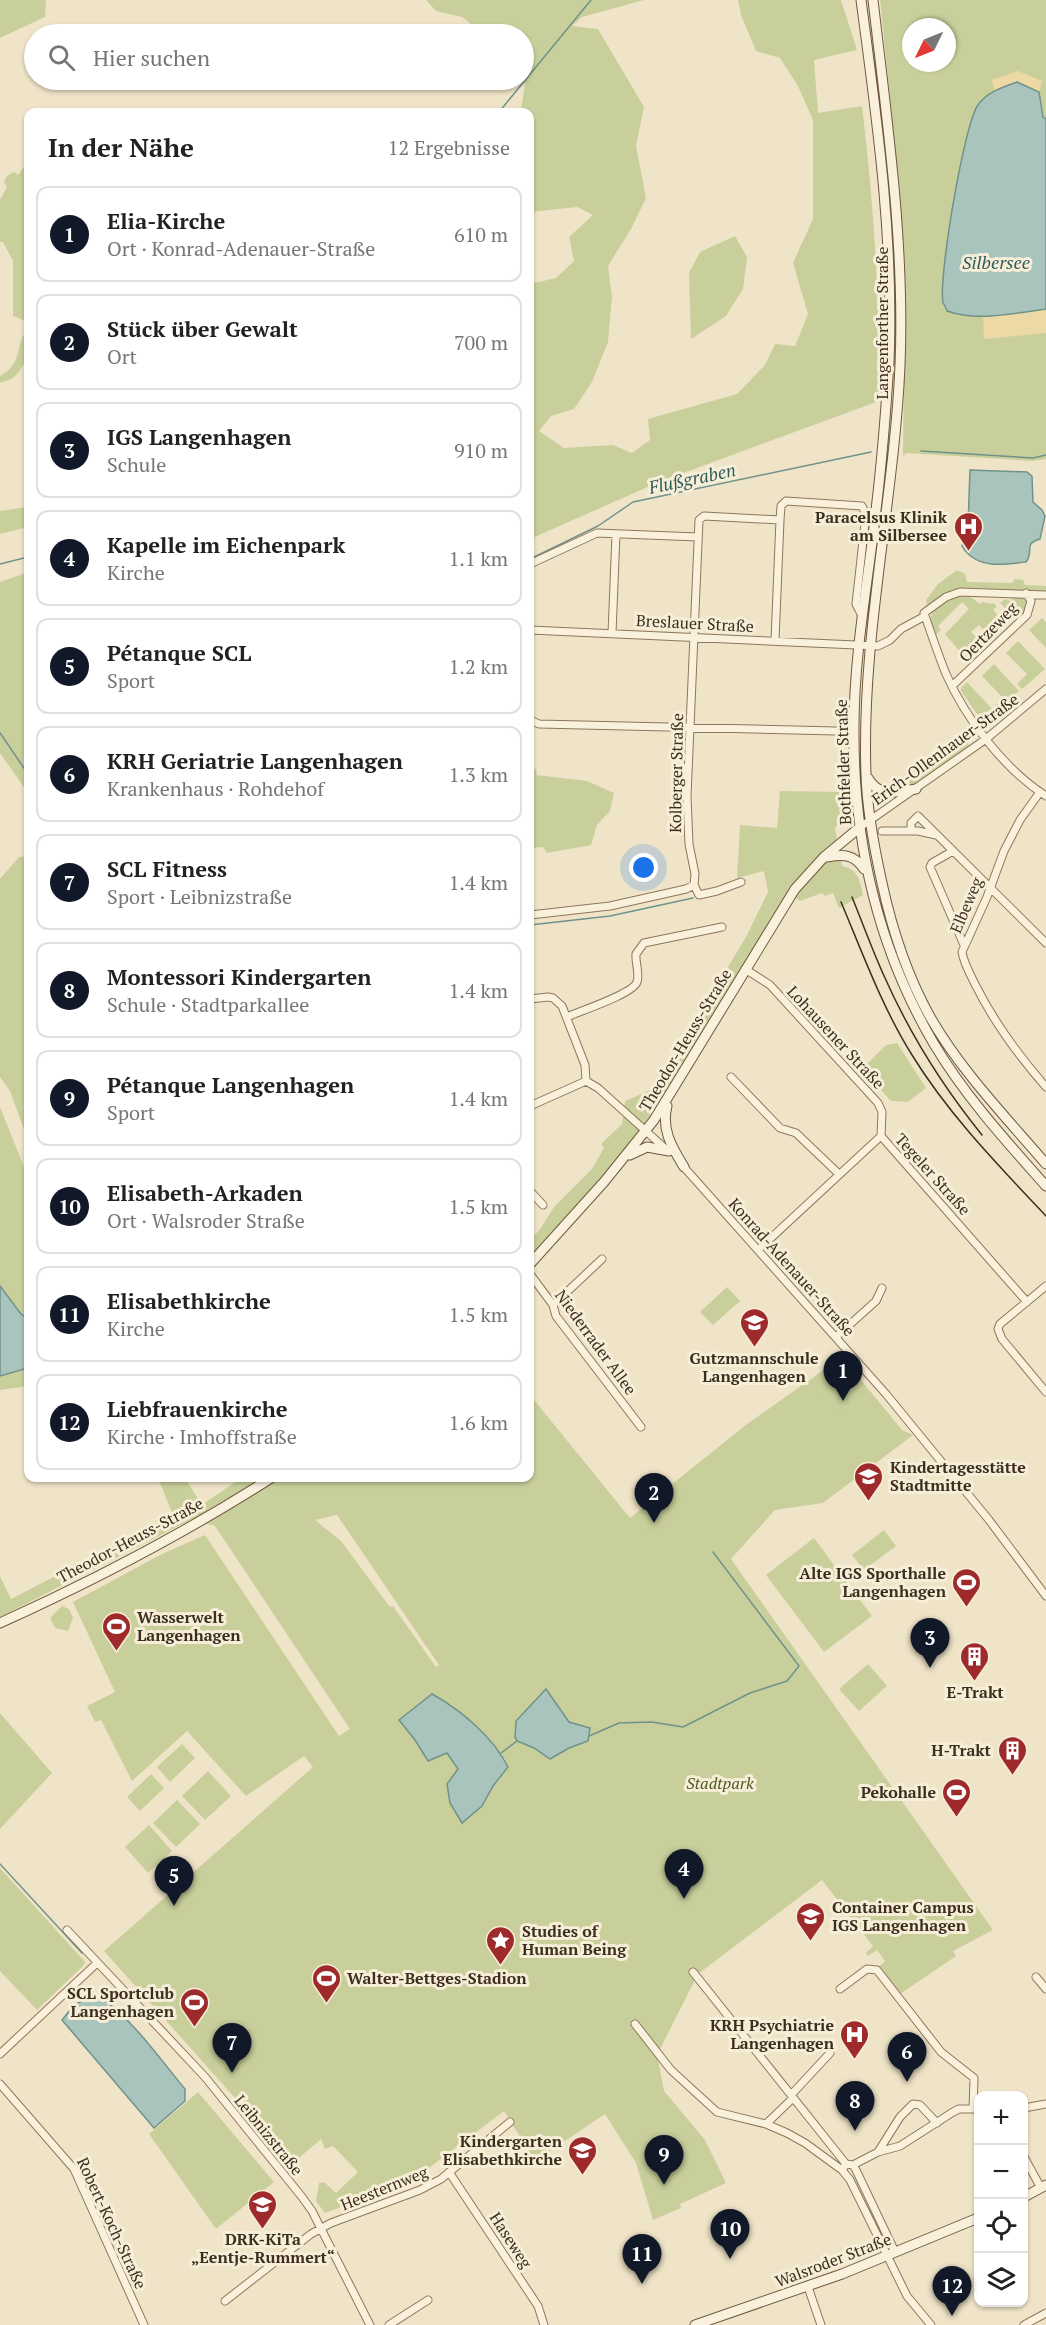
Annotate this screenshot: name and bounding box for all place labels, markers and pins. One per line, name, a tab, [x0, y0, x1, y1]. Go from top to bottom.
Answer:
place label: Paracelsus Klinik am Silbersee	[815, 506, 948, 546]
hospital icon: Paracelsus Klinik am Silbersee	[952, 510, 984, 552]
school or university icon: Gutzmannschule Langenhagen	[738, 1306, 770, 1348]
place label: Gutzmannschule Langenhagen	[689, 1347, 819, 1387]
pin: 1	[824, 1352, 862, 1401]
place label: Kindertagesstätte Stadtmitte	[890, 1456, 1026, 1496]
school or university icon: Kindertagesstätte Stadtmitte	[853, 1460, 885, 1502]
pin: 2	[634, 1474, 674, 1523]
place label: Alte IGS Sporthalle Langenhagen	[799, 1562, 947, 1602]
sports icon: Alte IGS Sporthalle Langenhagen	[951, 1566, 983, 1608]
place label: Wasserwelt Langenhagen	[137, 1606, 241, 1646]
sports icon: Wasserwelt Langenhagen	[100, 1610, 132, 1652]
pin: 3	[910, 1618, 950, 1668]
building icon: E-Trakt	[959, 1640, 991, 1682]
place label: E-Trakt	[946, 1681, 1004, 1703]
building icon: H-Trakt	[996, 1734, 1028, 1776]
place label: H-Trakt	[931, 1739, 992, 1761]
sports icon: Pekohalle	[941, 1776, 973, 1818]
place label: Pekohalle	[861, 1781, 936, 1803]
pin: 4	[664, 1850, 704, 1899]
pin: 5	[154, 1856, 194, 1906]
place label: Container Campus IGS Langenhagen	[832, 1896, 974, 1936]
school or university icon: Container Campus IGS Langenhagen	[795, 1900, 827, 1942]
place label: Studies of Human Being	[522, 1920, 627, 1960]
place icon: Studies of Human Being	[485, 1924, 517, 1966]
sports icon: Walter-Bettges-Stadion	[310, 1962, 342, 2004]
place label: Walter-Bettges-Stadion	[347, 1967, 527, 1989]
place label: SCL Sportclub Langenhagen	[67, 1982, 175, 2022]
sports icon: SCL Sportclub Langenhagen	[179, 1986, 211, 2028]
place label: KRH Psychiatrie Langenhagen	[710, 2014, 835, 2054]
hospital icon: KRH Psychiatrie Langenhagen	[839, 2018, 871, 2060]
pin: 7	[212, 2024, 252, 2073]
pin: 6	[888, 2032, 926, 2082]
pin: 8	[836, 2082, 874, 2131]
place label: Kindergarten Elisabethkirche	[443, 2130, 563, 2170]
school or university icon: Kindergarten Elisabethkirche	[567, 2134, 599, 2176]
pin: 9	[644, 2136, 684, 2185]
school or university icon: DRK-KiTa „Eentje-Rummert“	[247, 2188, 279, 2230]
pin: 10	[710, 2210, 750, 2259]
place label: DRK-KiTa „Eentje-Rummert“	[191, 2228, 335, 2268]
pin: 11	[622, 2234, 662, 2284]
pin: 12	[932, 2266, 972, 2316]

